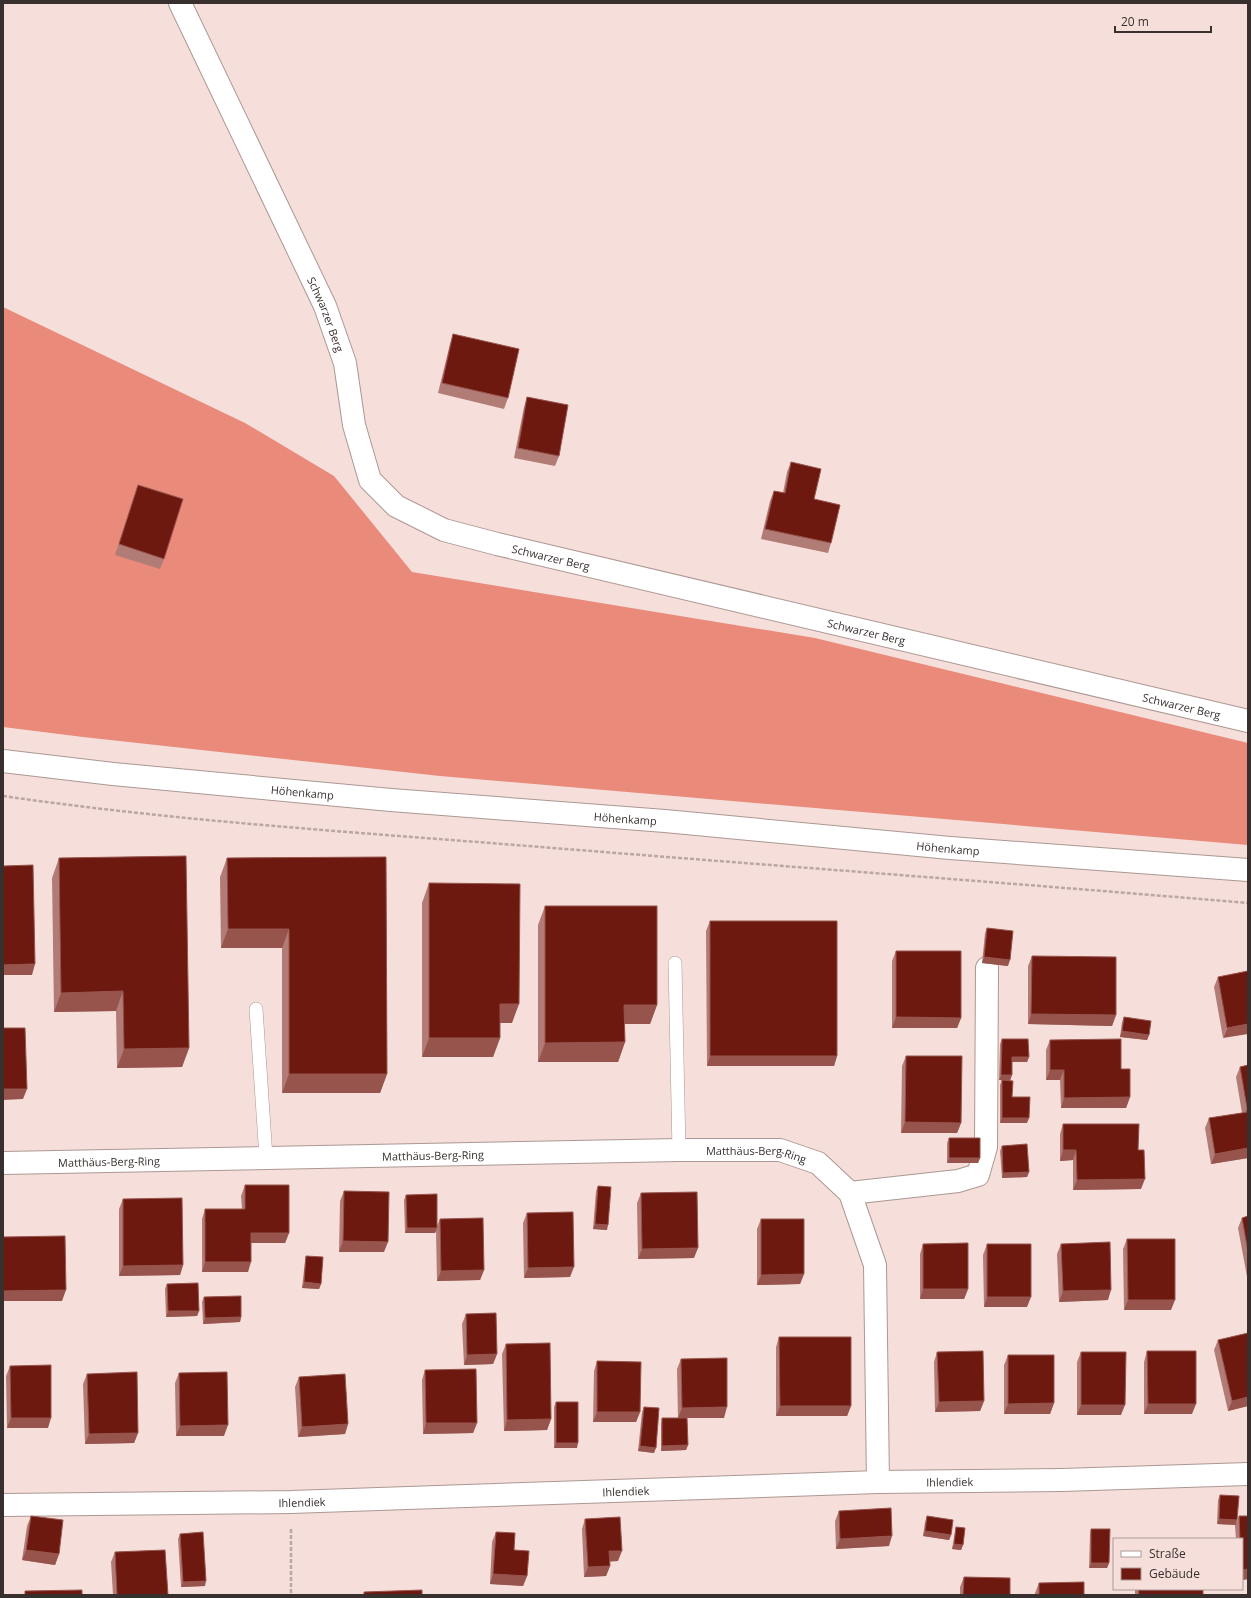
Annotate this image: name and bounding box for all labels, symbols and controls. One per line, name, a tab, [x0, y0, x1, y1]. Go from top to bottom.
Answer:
scale bar	[1115, 8, 1211, 34]
text: 20 m	[1121, 13, 1149, 30]
street label: Schwarzer Berg	[305, 274, 348, 354]
street label: Schwarzer Berg	[511, 540, 592, 573]
street label: Schwarzer Berg	[826, 615, 907, 648]
street label: Schwarzer Berg	[1141, 689, 1222, 722]
street label: Höhenkamp	[270, 781, 335, 802]
street label: Höhenkamp	[593, 808, 658, 828]
street label: Höhenkamp	[916, 837, 980, 858]
street label: Matthäus-Berg-Ring	[706, 1143, 809, 1166]
street label: Matthäus-Berg-Ring	[382, 1146, 484, 1163]
street label: Matthäus-Berg-Ring	[58, 1152, 160, 1169]
street label: Ihlendiek	[926, 1473, 973, 1489]
street label: Ihlendiek	[602, 1482, 650, 1499]
street label: Ihlendiek	[278, 1493, 326, 1510]
legend	[1113, 1538, 1243, 1590]
text: Straße	[1149, 1545, 1186, 1562]
text: Gebäude	[1149, 1565, 1200, 1582]

